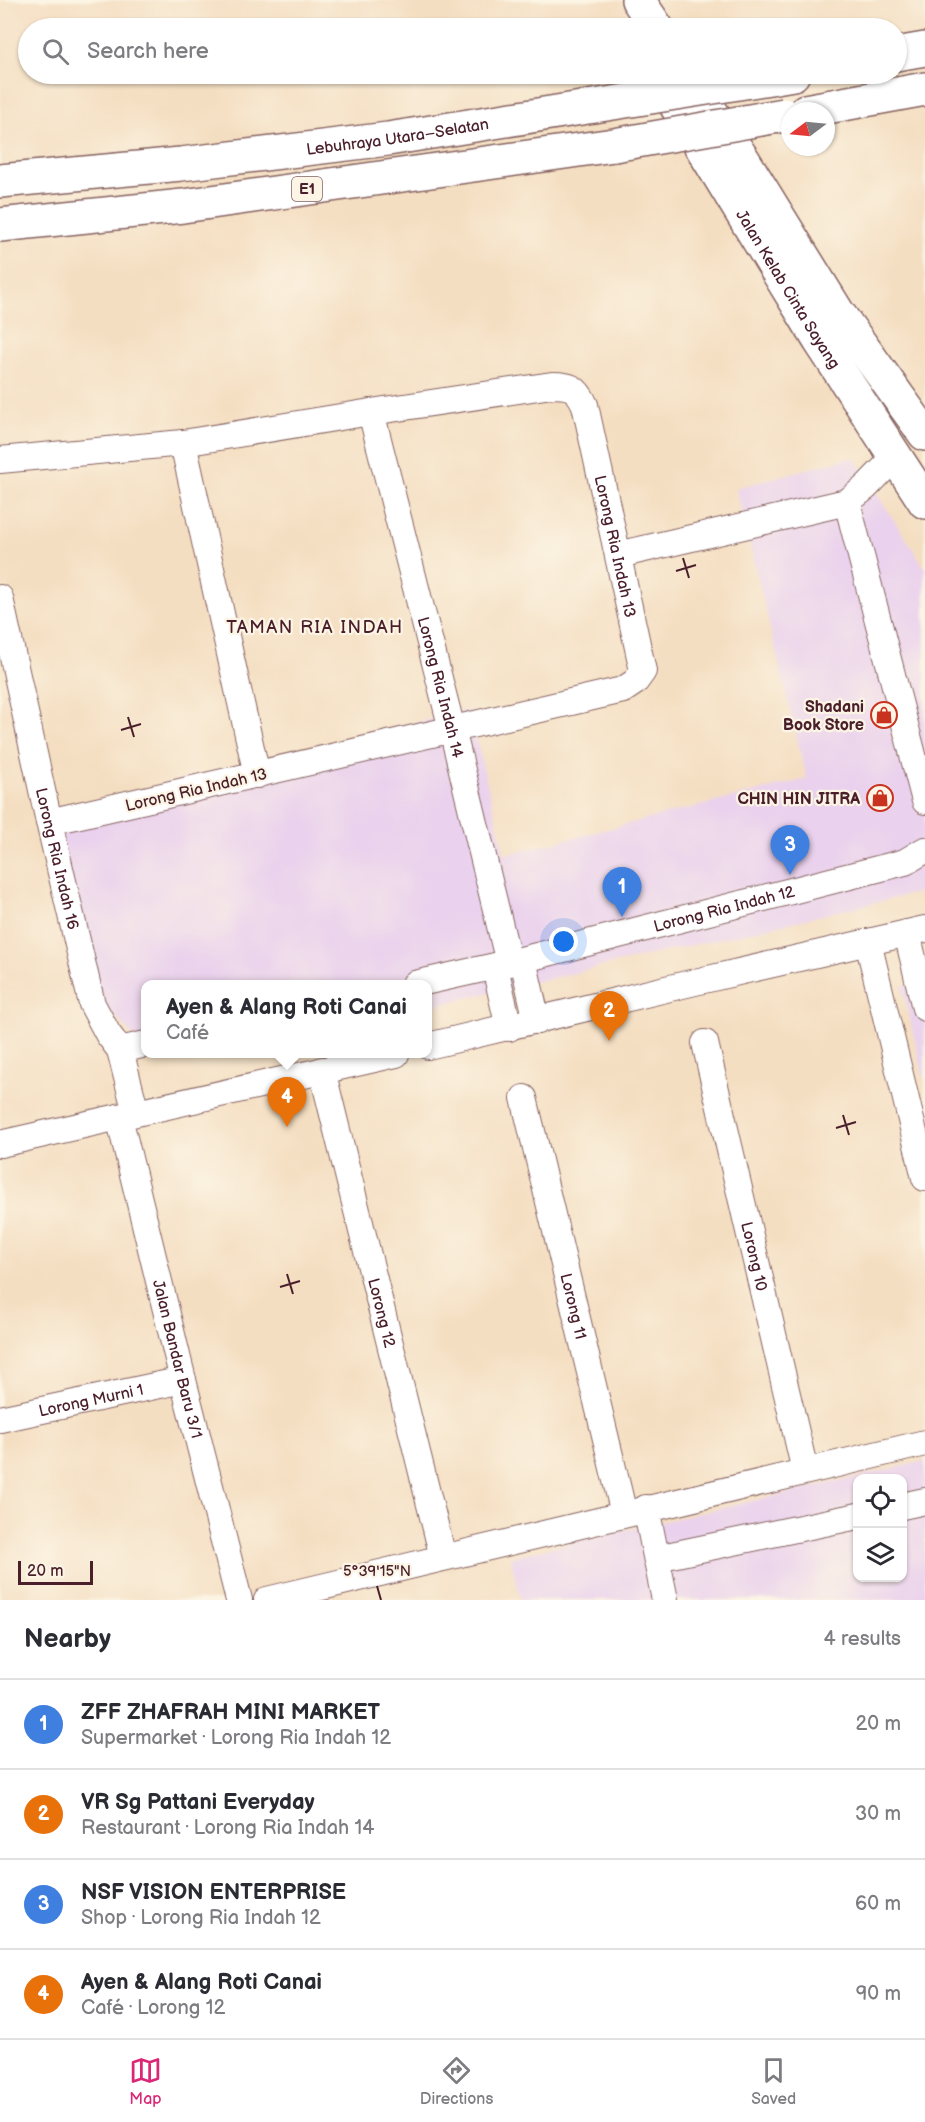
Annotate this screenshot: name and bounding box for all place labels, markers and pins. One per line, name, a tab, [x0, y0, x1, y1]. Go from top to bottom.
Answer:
place label: Shadani Book Store	[783, 698, 864, 735]
shop icon: Shadani Book Store	[869, 700, 899, 730]
shop icon: CHIN HIN JITRA	[865, 783, 895, 813]
place label: CHIN HIN JITRA	[737, 790, 860, 809]
pin: 3	[770, 826, 810, 875]
pin: 1	[602, 868, 642, 917]
pin: 2	[590, 992, 628, 1041]
pin: 4	[268, 1078, 306, 1127]

